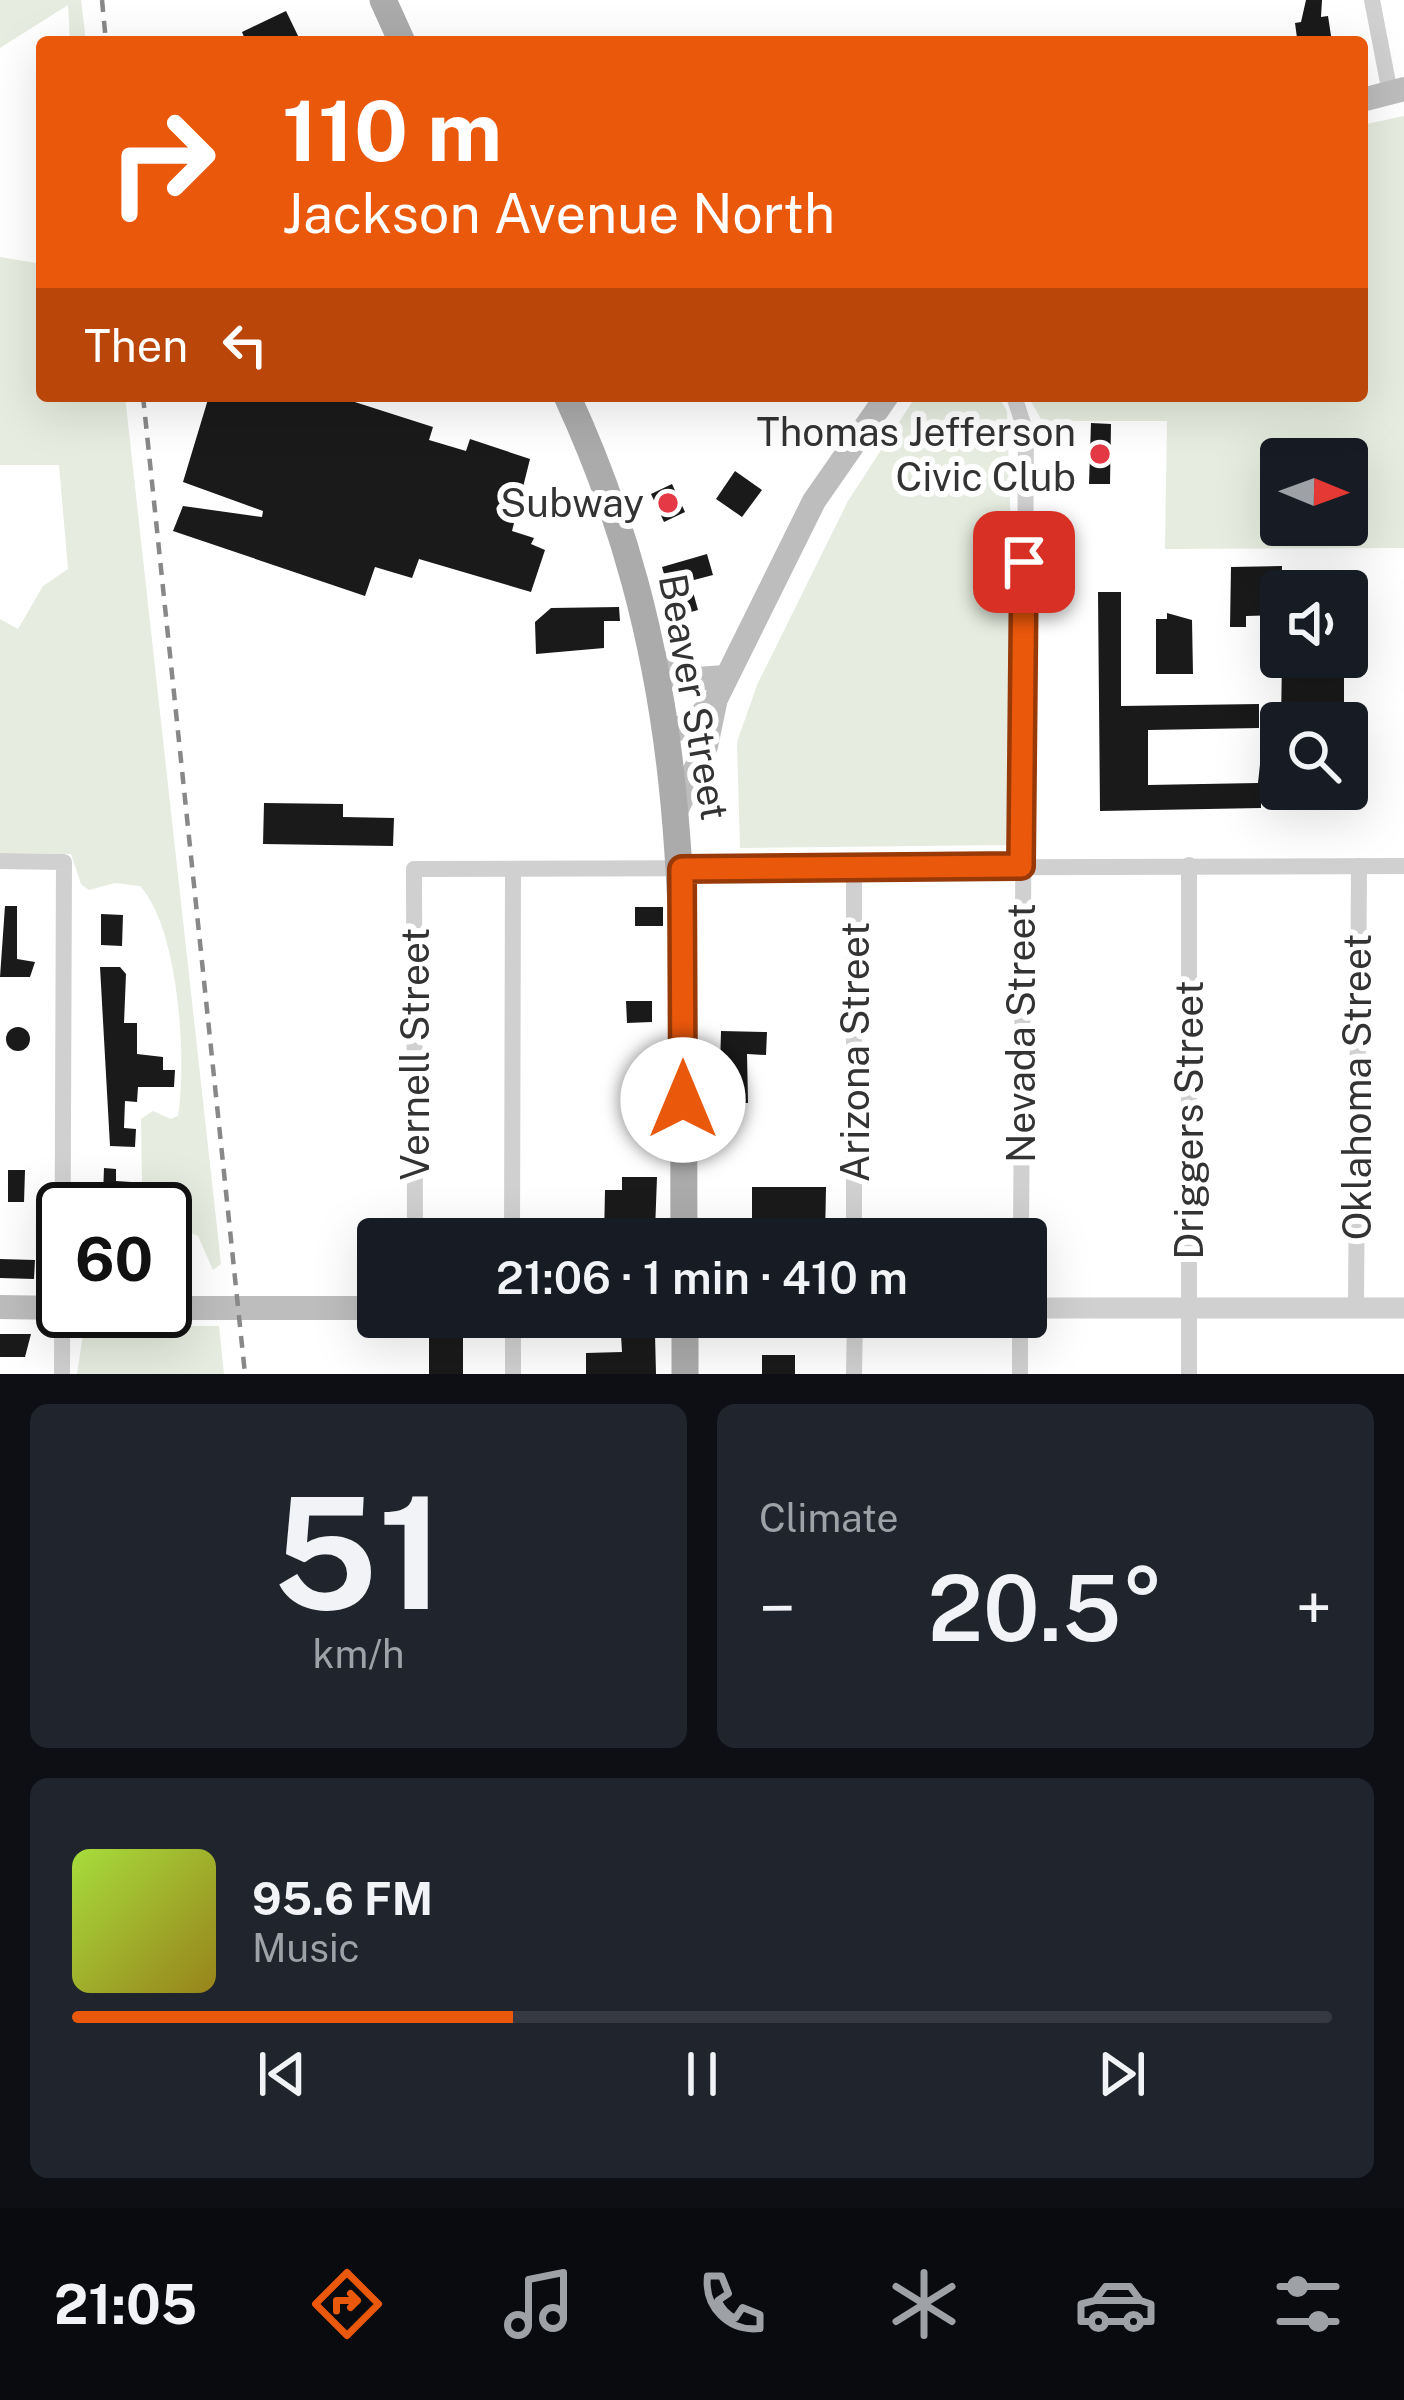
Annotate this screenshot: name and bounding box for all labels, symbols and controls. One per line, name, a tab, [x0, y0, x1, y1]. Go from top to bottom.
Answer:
text: 110 m	[282, 81, 502, 180]
icon: right	[84, 84, 240, 240]
text: Jackson Avenue North	[282, 182, 835, 245]
icon: left	[212, 312, 278, 378]
text: Then	[84, 319, 188, 372]
place label: Thomas Jefferson Civic Club	[757, 409, 1076, 500]
north arrow	[1260, 438, 1368, 546]
map controls	[1260, 438, 1368, 810]
marker: Thomas Jefferson Civic Club	[1087, 441, 1113, 467]
place label: Subway	[500, 480, 644, 526]
marker: Subway	[655, 490, 681, 516]
pin	[973, 511, 1075, 613]
icon: arrive	[991, 529, 1057, 595]
street label: Beaver Street	[650, 570, 738, 824]
button: sound	[1260, 570, 1368, 678]
button: search	[1260, 702, 1368, 810]
street label: Nevada Street	[998, 903, 1044, 1163]
street label: Arizona Street	[832, 922, 878, 1182]
street label: Vernell Street	[392, 928, 438, 1180]
street label: Oklahoma Street	[1334, 934, 1380, 1240]
street label: Driggers Street	[1166, 980, 1212, 1260]
position arrow	[620, 1037, 746, 1163]
speed limit sign: 60	[36, 1182, 192, 1338]
text: 21:06 · 1 min · 410 m	[496, 1251, 908, 1304]
text: 51	[272, 1461, 445, 1644]
text: Climate	[759, 1495, 899, 1541]
text: 20.5°	[927, 1555, 1164, 1661]
text: −	[759, 1569, 796, 1647]
text: +	[1295, 1569, 1332, 1647]
text: km/h	[313, 1631, 404, 1677]
text: 95.6 FM	[252, 1872, 433, 1925]
text: Music	[252, 1925, 360, 1971]
icon: previous	[249, 2041, 315, 2107]
icon: pause	[669, 2041, 735, 2107]
icon: next	[1089, 2041, 1155, 2107]
icon: directions	[305, 2262, 389, 2346]
icon: music	[497, 2262, 581, 2346]
icon: phone	[690, 2262, 774, 2346]
icon: climate	[882, 2262, 966, 2346]
icon: car	[1074, 2262, 1158, 2346]
icon: filters	[1266, 2262, 1350, 2346]
text: 21:05	[54, 2273, 197, 2336]

